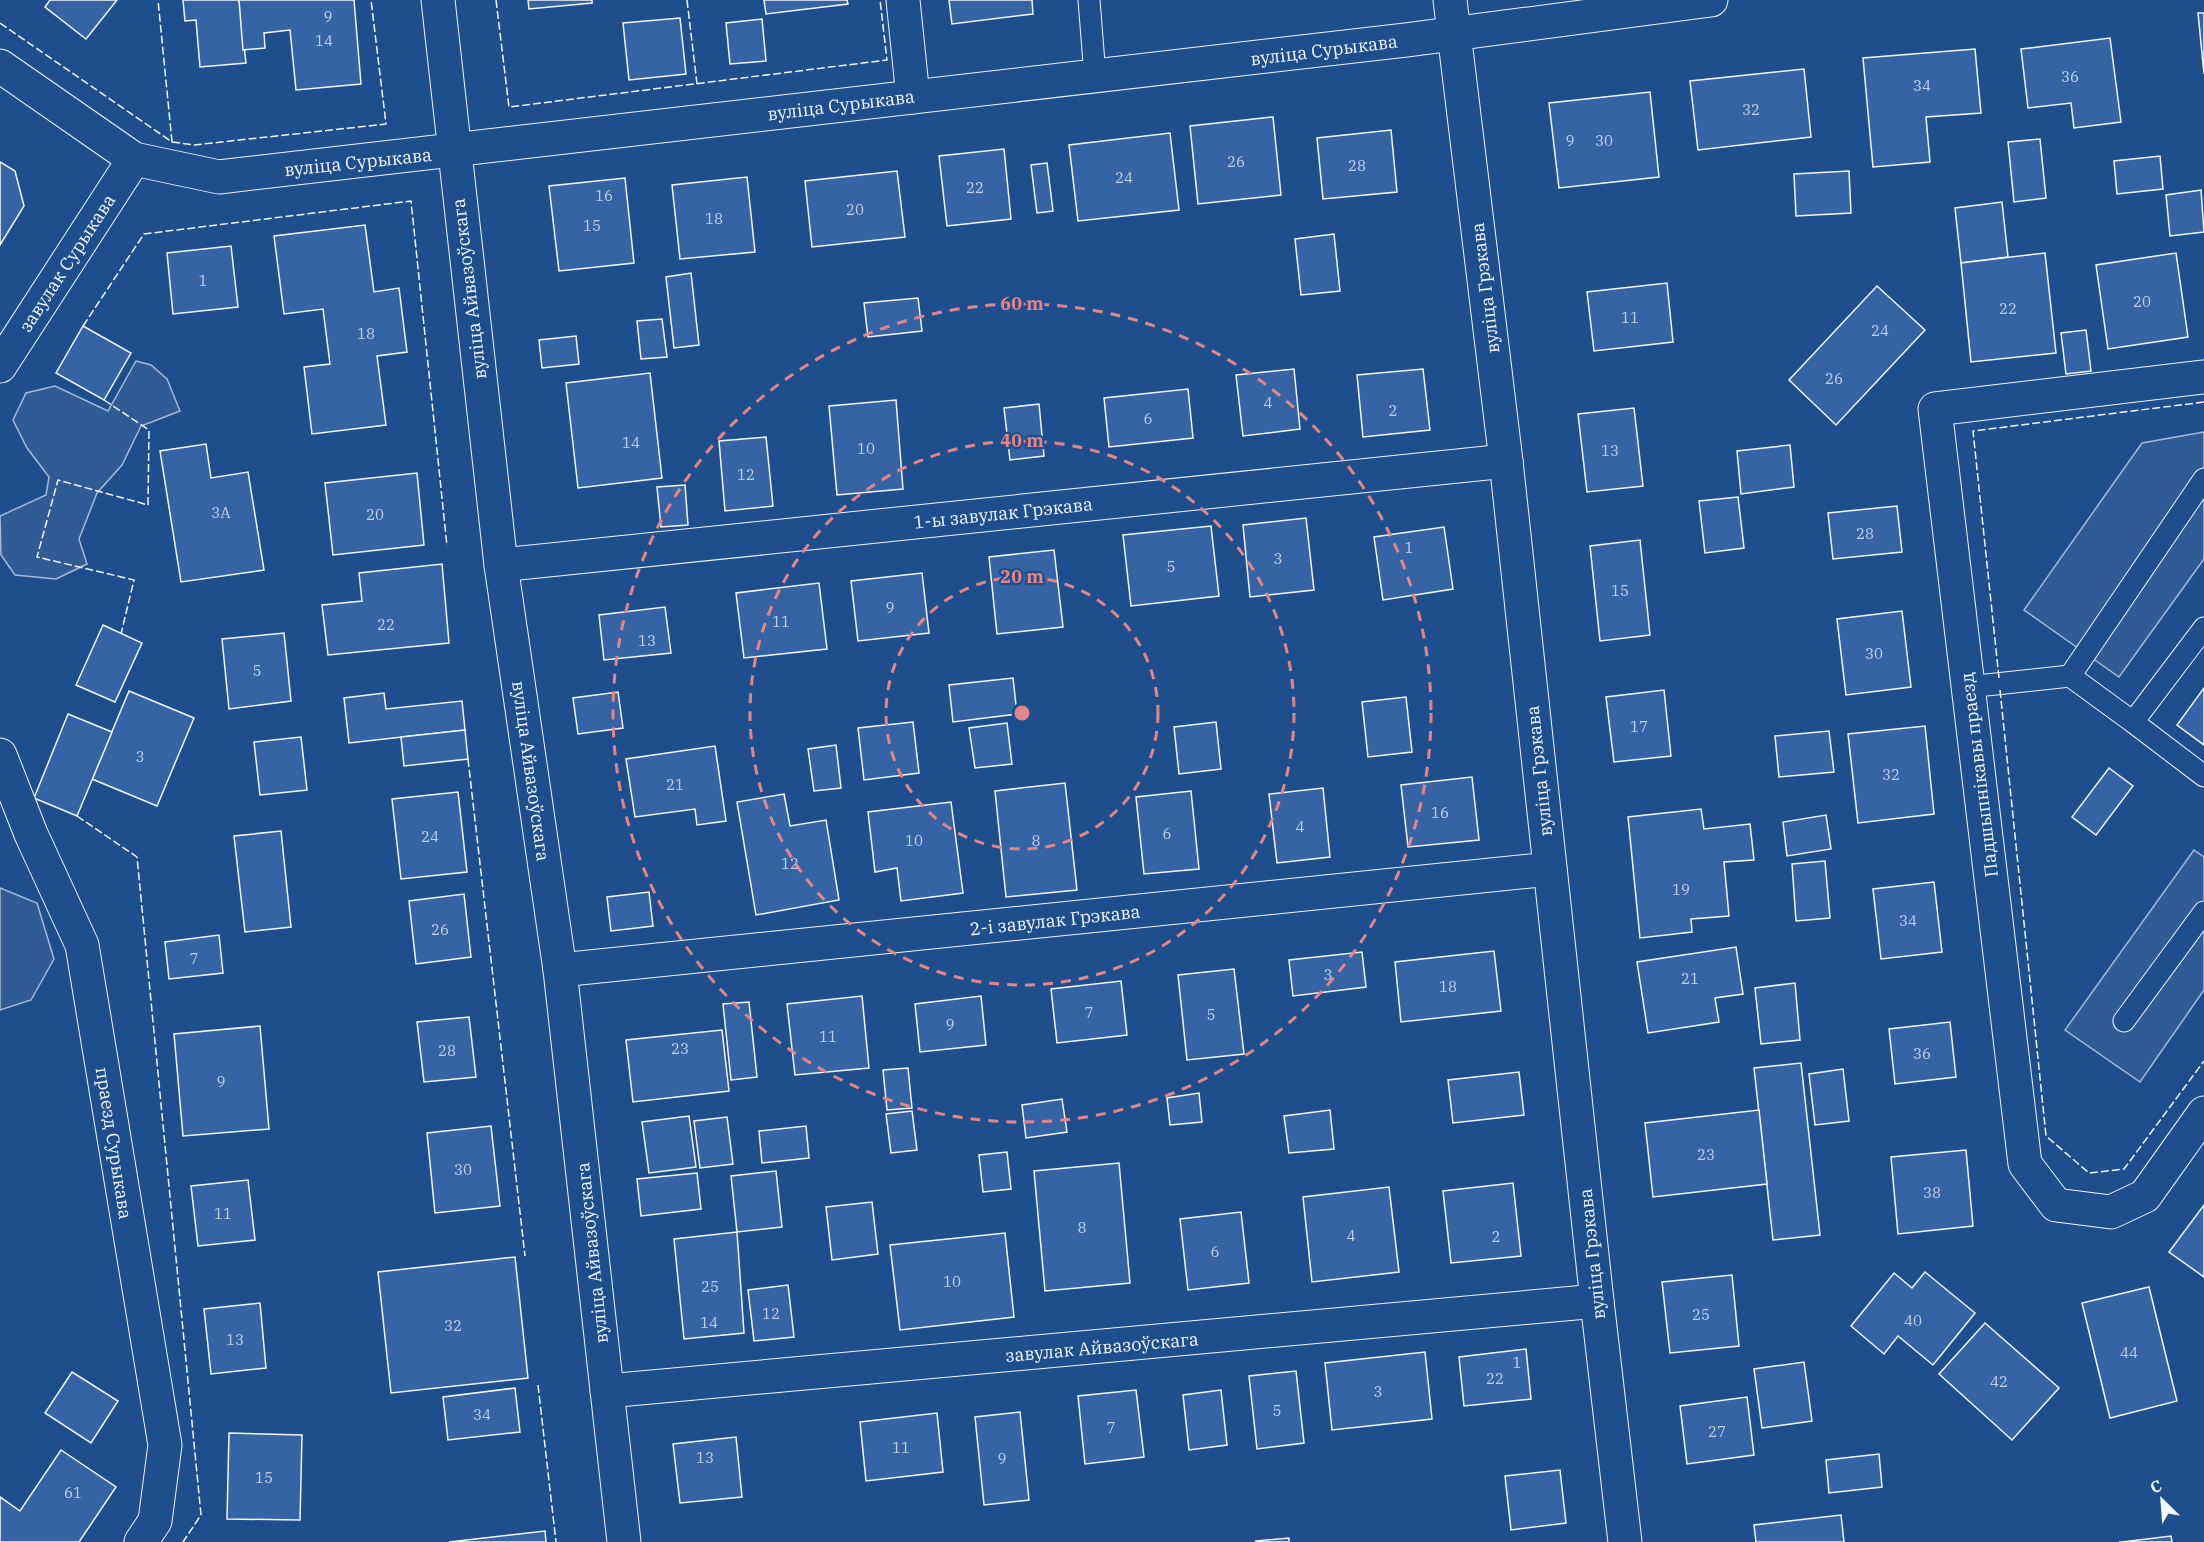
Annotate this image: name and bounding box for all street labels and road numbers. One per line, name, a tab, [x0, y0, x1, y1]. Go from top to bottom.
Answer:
street label: вуліца Сурыкава	[1249, 30, 1399, 70]
street label: вуліца Сурыкава	[766, 85, 916, 125]
street label: вуліца Сурыкава	[283, 143, 433, 181]
street label: завулак Сурыкава	[14, 190, 120, 336]
street label: вуліца Айвазоўскага	[446, 197, 492, 381]
street label: вуліца Грэкава	[1466, 221, 1504, 355]
street label: 1-ы завулак Грэкава	[912, 492, 1094, 534]
street label: Падшыпнікавы праезд	[1955, 671, 2003, 879]
street label: вуліца Айвазоўскага	[507, 679, 555, 863]
street label: вуліца Грэкава	[1521, 704, 1557, 838]
street label: 2-і завулак Грэкава	[969, 900, 1141, 940]
street label: праезд Сурыкава	[91, 1065, 137, 1221]
street label: вуліца Айвазоўскага	[571, 1161, 613, 1345]
street label: вуліца Грэкава	[1574, 1187, 1610, 1321]
street label: завулак Айвазоўскага	[1004, 1327, 1200, 1367]

